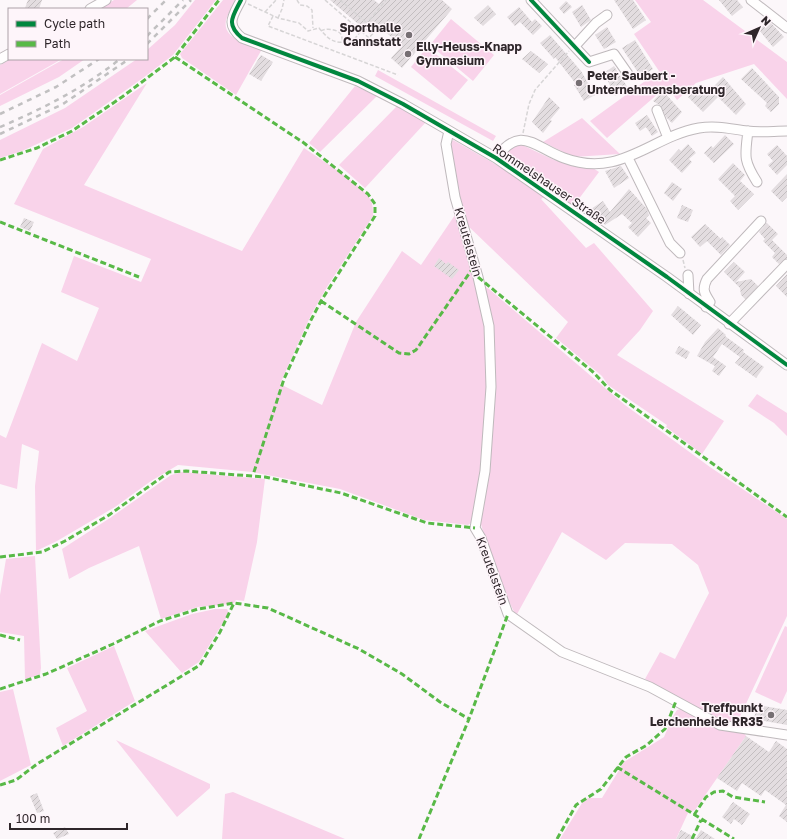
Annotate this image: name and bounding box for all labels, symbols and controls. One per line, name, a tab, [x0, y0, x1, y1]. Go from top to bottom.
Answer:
legend	[8, 8, 148, 60]
north arrow	[739, 8, 779, 48]
text: N	[759, 13, 774, 28]
text: Cycle path	[44, 16, 105, 31]
place label: Sporthalle Cannstatt	[339, 20, 401, 49]
marker: Sporthalle Cannstatt	[404, 30, 414, 40]
text: Path	[44, 36, 71, 51]
place label: Elly-Heuss-Knapp Gymnasium	[416, 39, 522, 68]
marker: Elly-Heuss-Knapp Gymnasium	[403, 49, 413, 59]
place label: Peter Saubert - Unternehmensberatung	[587, 68, 725, 97]
marker: Peter Saubert - Unternehmensberatung	[574, 78, 584, 88]
street label: Rommelshauser Straße	[490, 140, 609, 227]
street label: Kreutelstein	[451, 205, 486, 278]
street label: Kreutelstein	[473, 535, 512, 607]
place label: Treffpunkt Lerchenheide RR35	[650, 700, 763, 729]
marker: Treffpunkt Lerchenheide RR35	[766, 710, 776, 720]
scale bar	[10, 805, 127, 831]
text: 100 m	[16, 811, 50, 826]

